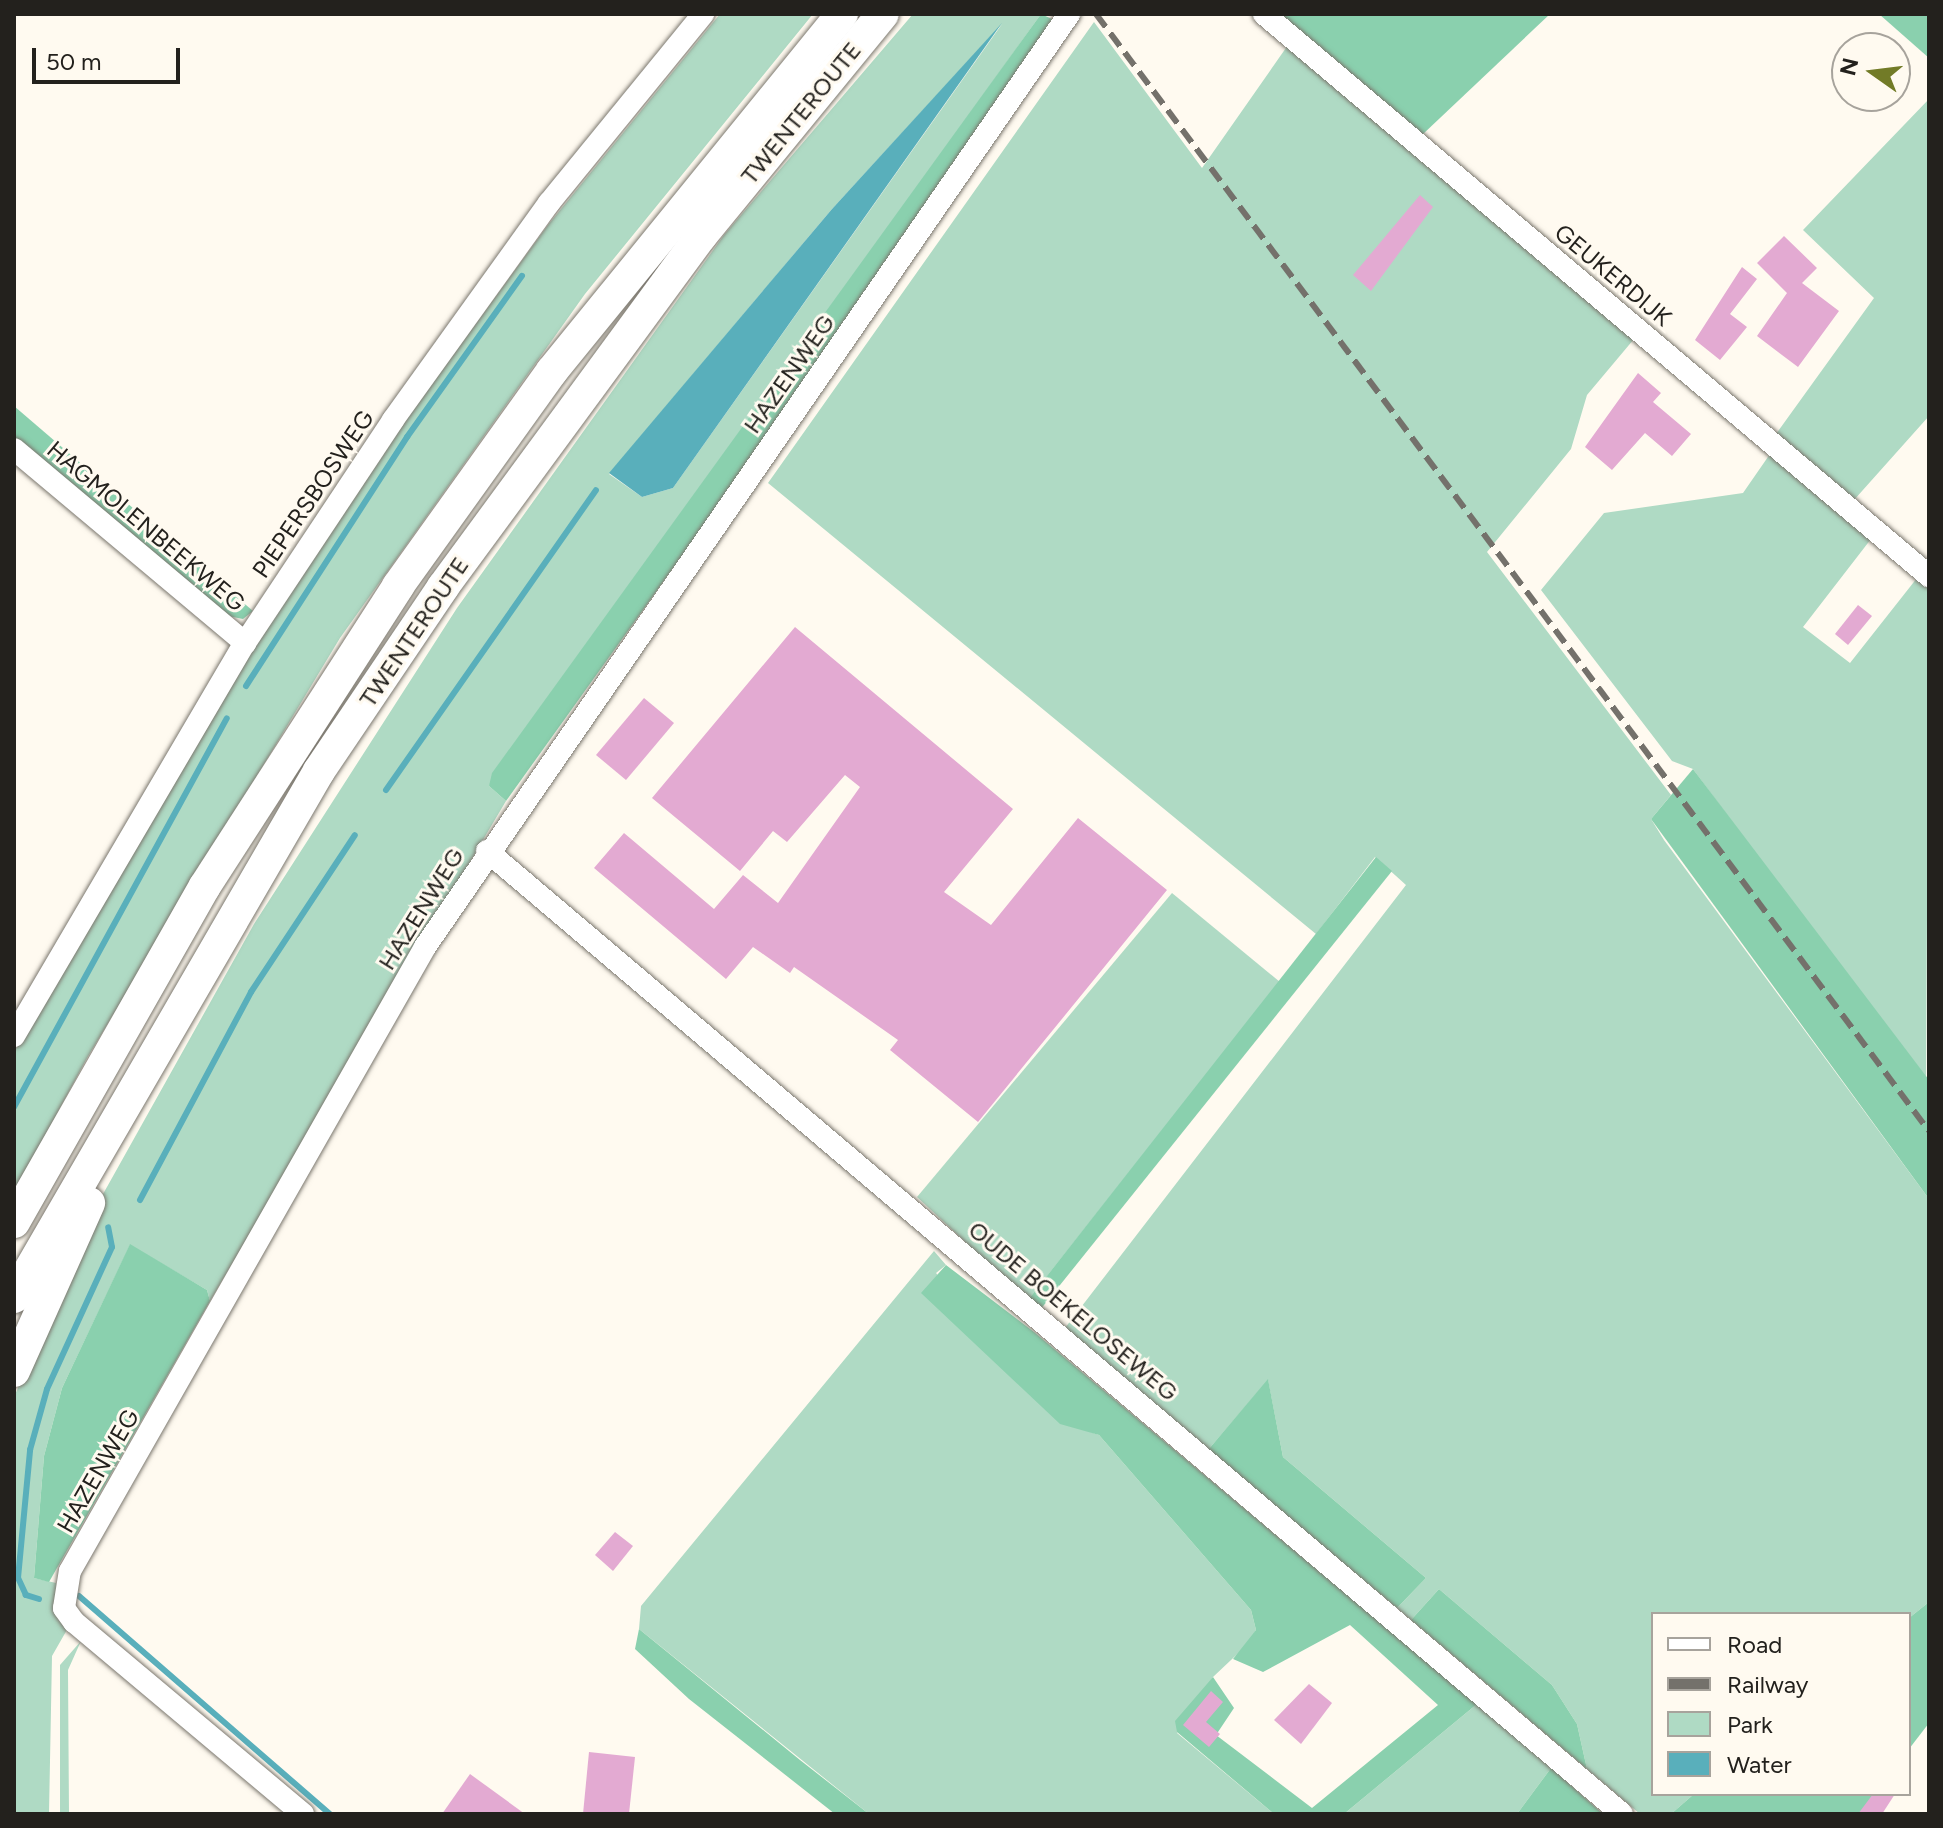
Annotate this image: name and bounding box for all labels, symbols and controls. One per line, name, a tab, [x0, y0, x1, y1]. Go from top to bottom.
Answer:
scale bar	[36, 32, 184, 82]
north arrow	[1831, 32, 1911, 112]
street label: TWENTEROUTE	[735, 36, 867, 190]
text: 50 m	[46, 47, 102, 76]
text: N	[1834, 55, 1864, 78]
street label: GEUKERDIJK	[1549, 218, 1677, 332]
street label: HAZENWEG	[738, 309, 840, 439]
street label: PIEPERSBOSWEG	[246, 405, 380, 583]
street label: HAGMOLENBEEKWEG	[41, 435, 251, 617]
street label: TWENTEROUTE	[353, 552, 475, 712]
street label: HAZENWEG	[372, 843, 470, 975]
street label: OUDE BOEKELOSEWEG	[963, 1215, 1183, 1407]
street label: HAZENWEG	[51, 1404, 145, 1538]
legend	[1651, 1612, 1911, 1796]
text: Road	[1727, 1630, 1782, 1659]
text: Railway	[1727, 1670, 1808, 1699]
text: Park	[1727, 1710, 1773, 1739]
text: Water	[1727, 1750, 1792, 1779]

